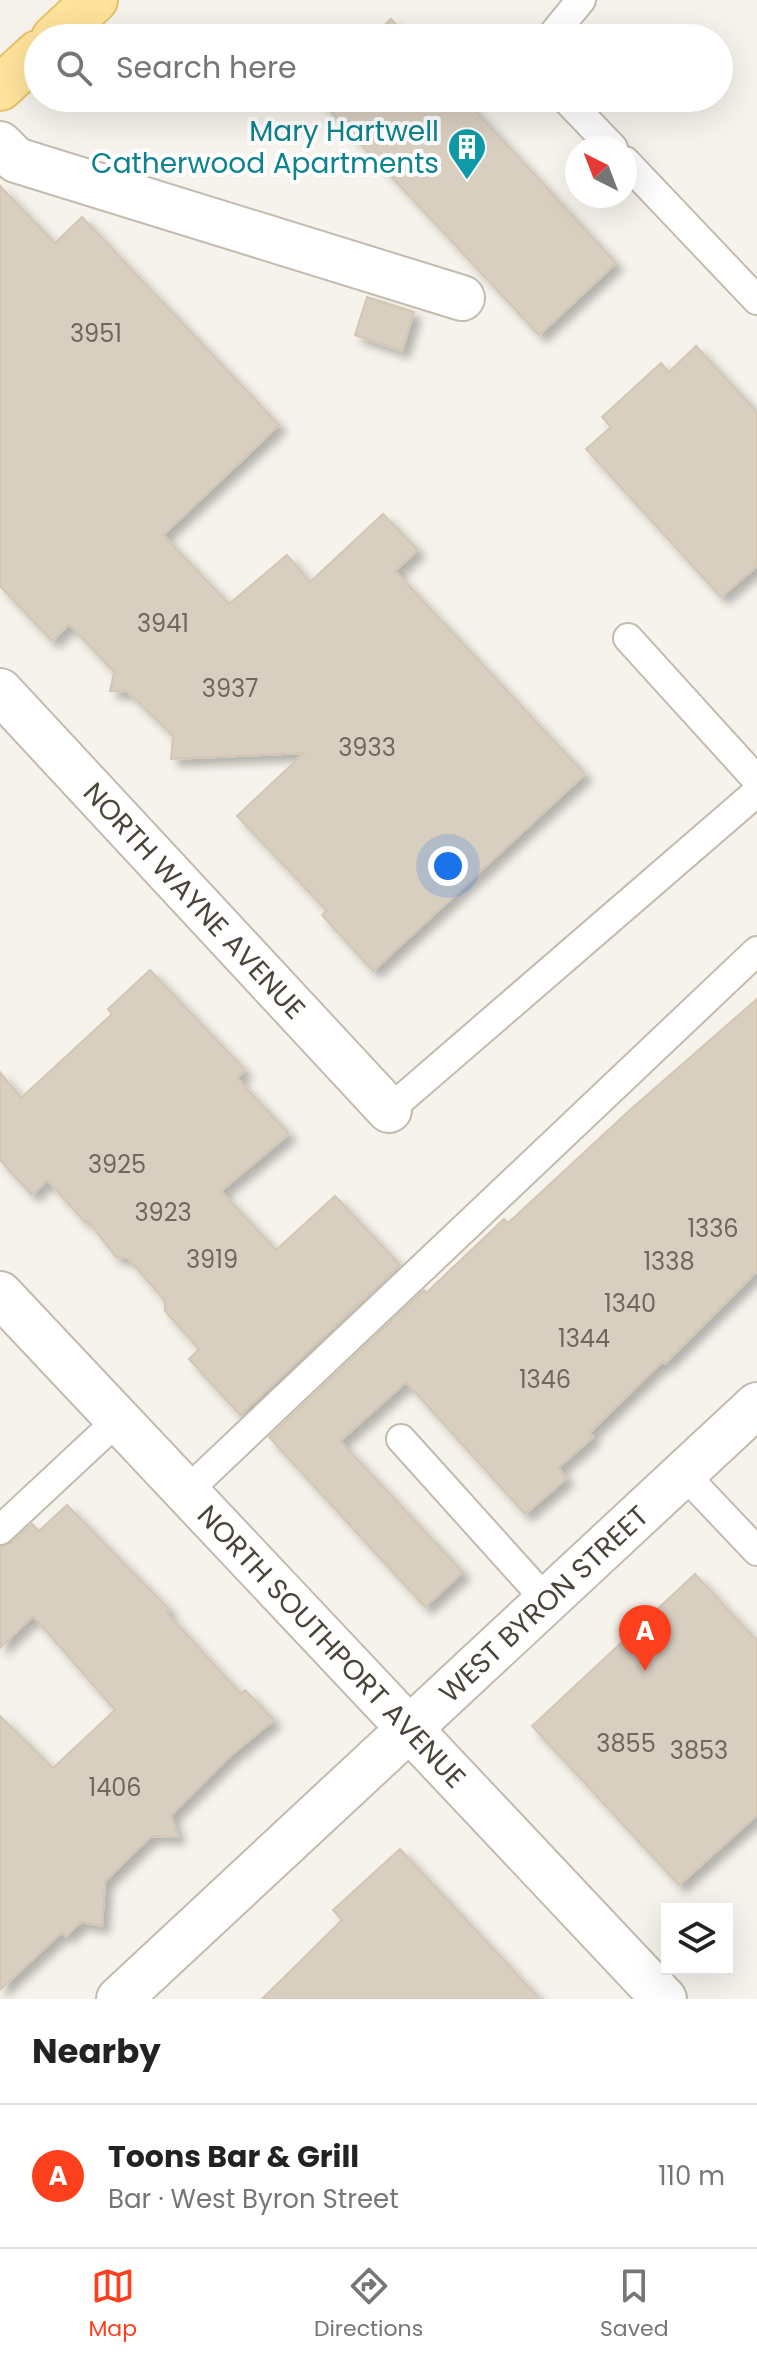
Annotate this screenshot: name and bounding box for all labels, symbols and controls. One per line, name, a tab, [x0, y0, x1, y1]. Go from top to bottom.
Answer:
search box	[24, 24, 733, 112]
icon: search	[52, 46, 96, 90]
text: Search here	[116, 46, 297, 89]
place label: Mary Hartwell Catherwood Apartments	[91, 112, 439, 183]
building icon: Mary Hartwell Catherwood Apartments	[446, 126, 488, 181]
north arrow	[565, 136, 637, 208]
house number: 3951	[70, 317, 122, 350]
house number: 3941	[137, 607, 189, 640]
house number: 3937	[202, 672, 258, 705]
house number: 3933	[338, 731, 396, 764]
street label: NORTH WAYNE AVENUE	[74, 774, 314, 1028]
your location	[428, 846, 468, 886]
house number: 3925	[88, 1148, 146, 1181]
house number: 3923	[134, 1196, 192, 1229]
house number: 1336	[687, 1212, 739, 1245]
house number: 3919	[186, 1243, 238, 1276]
house number: 1338	[643, 1245, 695, 1278]
house number: 1340	[604, 1287, 656, 1320]
house number: 1344	[558, 1322, 610, 1355]
house number: 1346	[519, 1363, 571, 1396]
street label: NORTH SOUTHPORT AVENUE	[188, 1497, 474, 1797]
street label: WEST BYRON STREET	[431, 1497, 657, 1711]
pin: A	[619, 1605, 671, 1671]
house number: 3855	[596, 1727, 656, 1760]
house number: 3853	[670, 1734, 728, 1767]
house number: 1406	[88, 1771, 142, 1804]
map controls	[661, 1903, 733, 1975]
button: layers	[661, 1903, 733, 1975]
text: Nearby	[32, 2027, 161, 2075]
text: Toons Bar & Grill	[108, 2135, 359, 2178]
text: A	[48, 2158, 68, 2194]
text: 110 m	[658, 2158, 725, 2194]
text: Bar · West Byron Street	[108, 2181, 399, 2217]
tab: Map	[88, 2264, 137, 2345]
tab: Directions	[314, 2264, 423, 2345]
tab: Saved	[600, 2264, 669, 2345]

